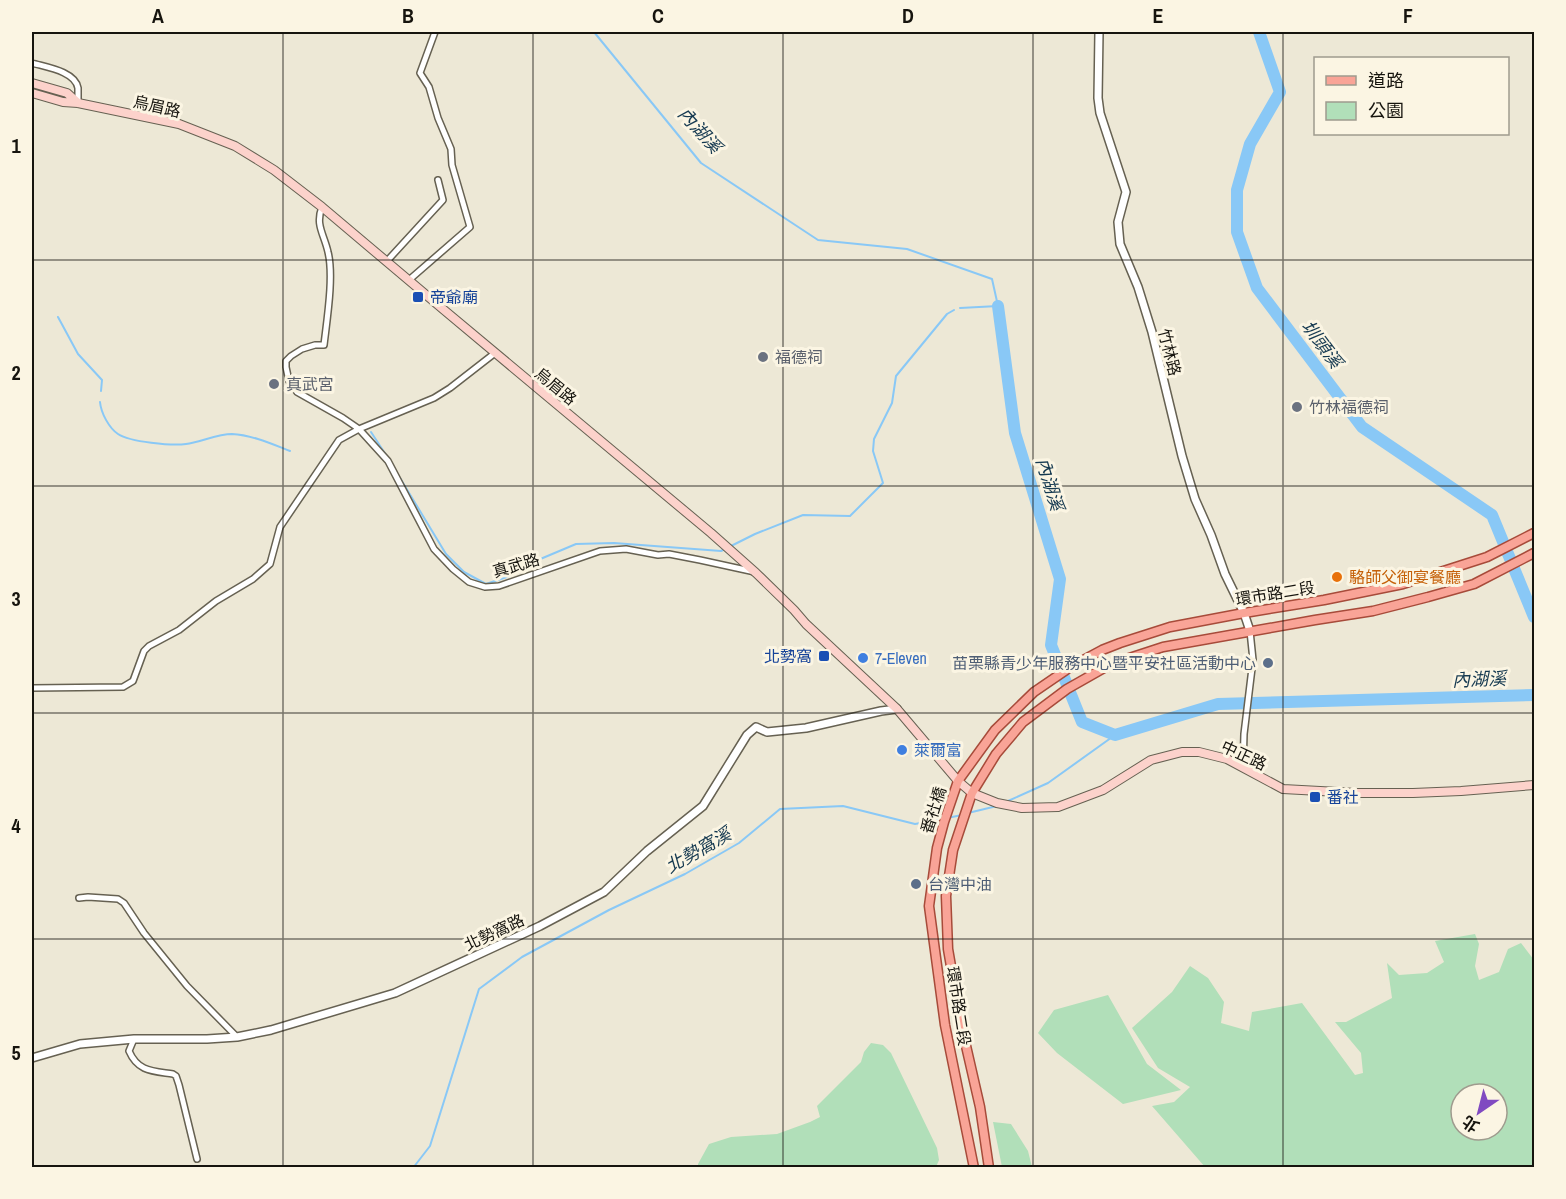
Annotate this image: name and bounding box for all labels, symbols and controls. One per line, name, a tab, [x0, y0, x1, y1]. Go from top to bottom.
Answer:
text: A	[152, 2, 164, 29]
text: B	[402, 2, 414, 29]
text: C	[652, 2, 664, 29]
text: D	[902, 2, 914, 29]
text: E	[1153, 2, 1164, 29]
text: F	[1403, 2, 1413, 29]
legend	[1314, 57, 1509, 135]
text: 道路	[1368, 68, 1404, 93]
street label: 烏眉路	[131, 90, 183, 122]
text: 公園	[1368, 98, 1404, 123]
water label: 內湖溪	[673, 102, 729, 161]
text: 1	[11, 132, 21, 159]
place label: 帝爺廟	[430, 286, 478, 308]
marker: 帝爺廟	[411, 290, 425, 304]
water label: 圳頭溪	[1296, 315, 1350, 375]
street label: 竹林路	[1154, 326, 1186, 378]
place label: 福德祠	[775, 346, 823, 368]
marker: 福德祠	[756, 350, 770, 364]
text: 2	[11, 359, 21, 386]
street label: 烏眉路	[531, 362, 581, 410]
place label: 真武宮	[286, 373, 334, 395]
marker: 真武宮	[267, 377, 281, 391]
place label: 竹林福德祠	[1309, 396, 1389, 418]
marker: 竹林福德祠	[1290, 400, 1304, 414]
water label: 內湖溪	[1030, 455, 1071, 516]
street label: 真武路	[490, 548, 542, 582]
place label: 駱師父御宴餐廳	[1349, 566, 1461, 588]
marker: 駱師父御宴餐廳	[1330, 570, 1344, 584]
street label: 環市路二段	[1234, 576, 1316, 610]
text: 3	[11, 585, 21, 612]
place label: 北勢窩	[764, 645, 812, 667]
place label: 7-Eleven	[875, 647, 927, 669]
marker: 北勢窩	[817, 649, 831, 663]
marker: 7-Eleven	[856, 651, 870, 665]
place label: 苗栗縣青少年服務中心暨平安社區活動中心	[952, 652, 1256, 674]
marker: 苗栗縣青少年服務中心暨平安社區活動中心	[1261, 656, 1275, 670]
water label: 內湖溪	[1452, 665, 1509, 692]
street label: 中正路	[1218, 735, 1270, 775]
place label: 萊爾富	[914, 739, 962, 761]
marker: 萊爾富	[895, 743, 909, 757]
street label: 番社橋	[915, 784, 951, 836]
place label: 番社	[1327, 786, 1359, 808]
marker: 番社	[1308, 790, 1322, 804]
text: 4	[11, 812, 21, 839]
water label: 北勢窩溪	[661, 820, 738, 879]
place label: 台灣中油	[928, 873, 992, 895]
marker: 台灣中油	[909, 877, 923, 891]
street label: 北勢窩路	[460, 909, 528, 955]
street label: 環市路二段	[942, 965, 976, 1047]
text: 5	[11, 1039, 21, 1066]
north arrow	[1449, 1082, 1509, 1142]
text: 北	[1458, 1111, 1483, 1138]

